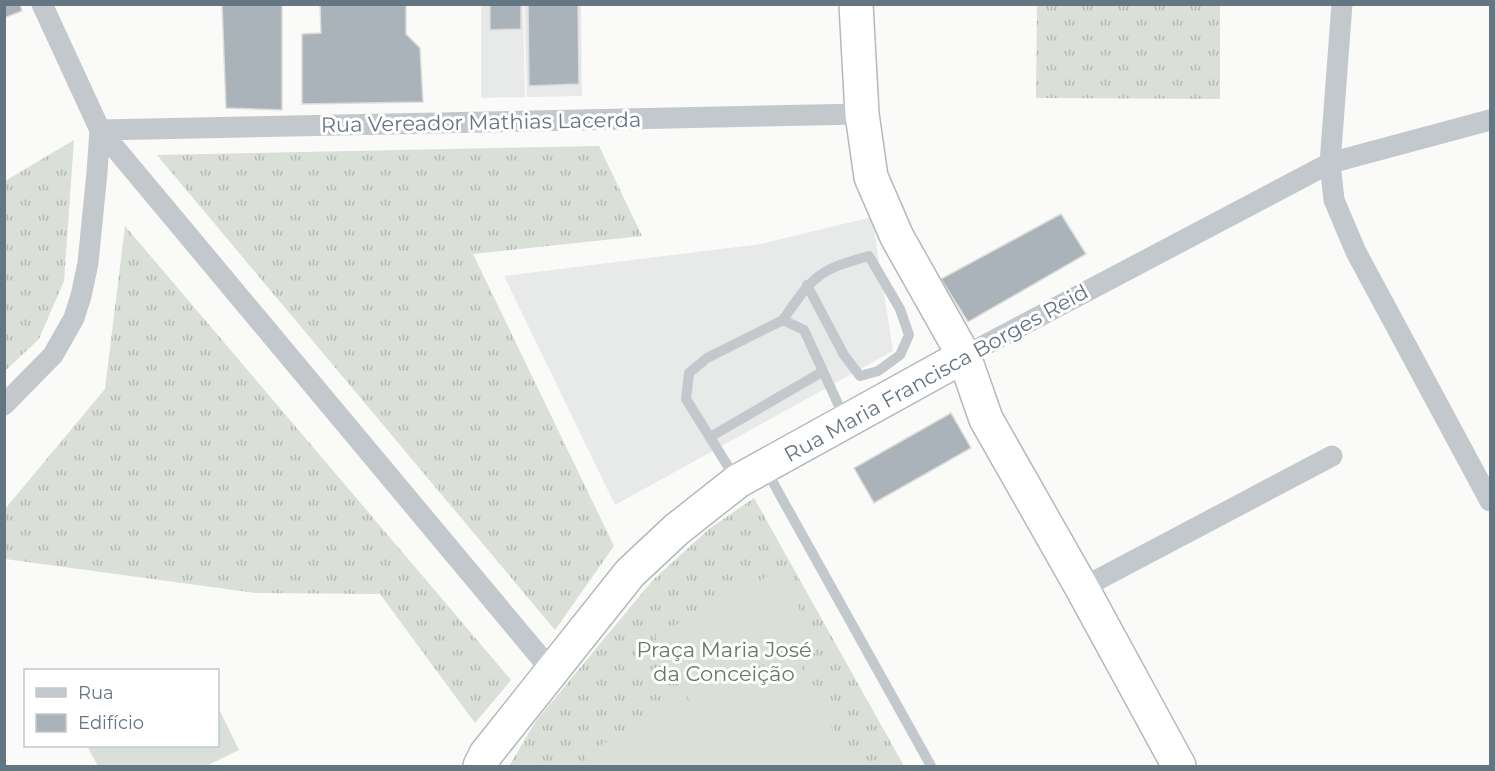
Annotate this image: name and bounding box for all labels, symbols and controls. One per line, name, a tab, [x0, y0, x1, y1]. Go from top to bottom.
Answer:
street label: Rua Vereador Mathias Lacerda	[321, 107, 641, 137]
street label: Rua Maria Francisca Borges Reid	[780, 279, 1092, 467]
park label: Praça Maria José da Conceição	[636, 637, 812, 686]
legend	[24, 669, 219, 747]
text: Rua	[78, 682, 114, 704]
text: Edifício	[78, 712, 144, 734]

